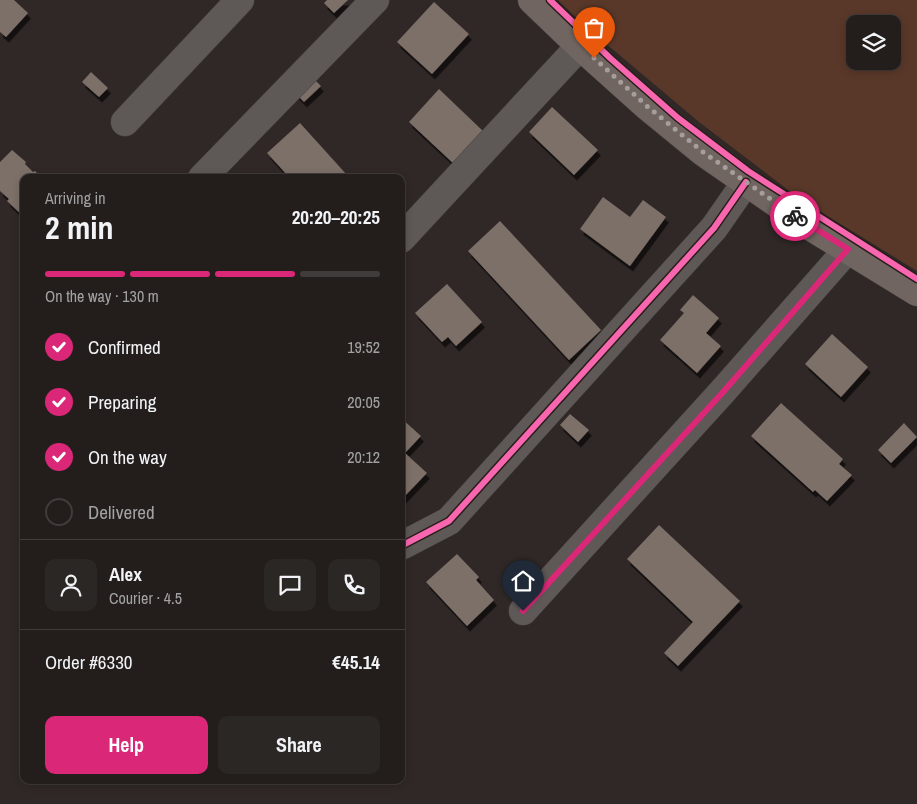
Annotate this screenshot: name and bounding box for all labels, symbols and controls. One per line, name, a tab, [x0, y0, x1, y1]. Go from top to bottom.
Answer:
pin	[573, 7, 615, 58]
icon: bag	[580, 14, 608, 42]
map controls	[846, 15, 901, 70]
button: layers	[846, 15, 901, 70]
text: Arriving in	[45, 187, 106, 209]
courier	[770, 191, 820, 241]
icon: bike	[781, 202, 809, 230]
text: 20:20–20:25	[292, 204, 380, 230]
text: 2 min	[45, 206, 114, 249]
text: On the way · 130 m	[45, 285, 159, 307]
icon: check	[45, 333, 73, 361]
text: Confirmed	[88, 334, 161, 360]
text: 19:52	[347, 336, 380, 358]
icon: check	[45, 388, 73, 416]
text: Preparing	[88, 389, 156, 415]
text: 20:05	[347, 391, 380, 413]
icon: check	[45, 443, 73, 471]
text: On the way	[88, 444, 167, 470]
text: 20:12	[347, 446, 380, 468]
text: Delivered	[88, 499, 155, 525]
button: person	[45, 559, 97, 611]
button: chat	[264, 559, 316, 611]
button: phone	[328, 559, 380, 611]
pin	[502, 560, 544, 611]
text: Alex	[109, 561, 142, 587]
icon: home	[509, 567, 537, 595]
text: Courier · 4.5	[109, 587, 182, 609]
text: Order #6330	[45, 649, 132, 675]
text: €45.14	[332, 649, 380, 675]
button: Help	[45, 716, 208, 774]
button: Share	[218, 716, 380, 774]

